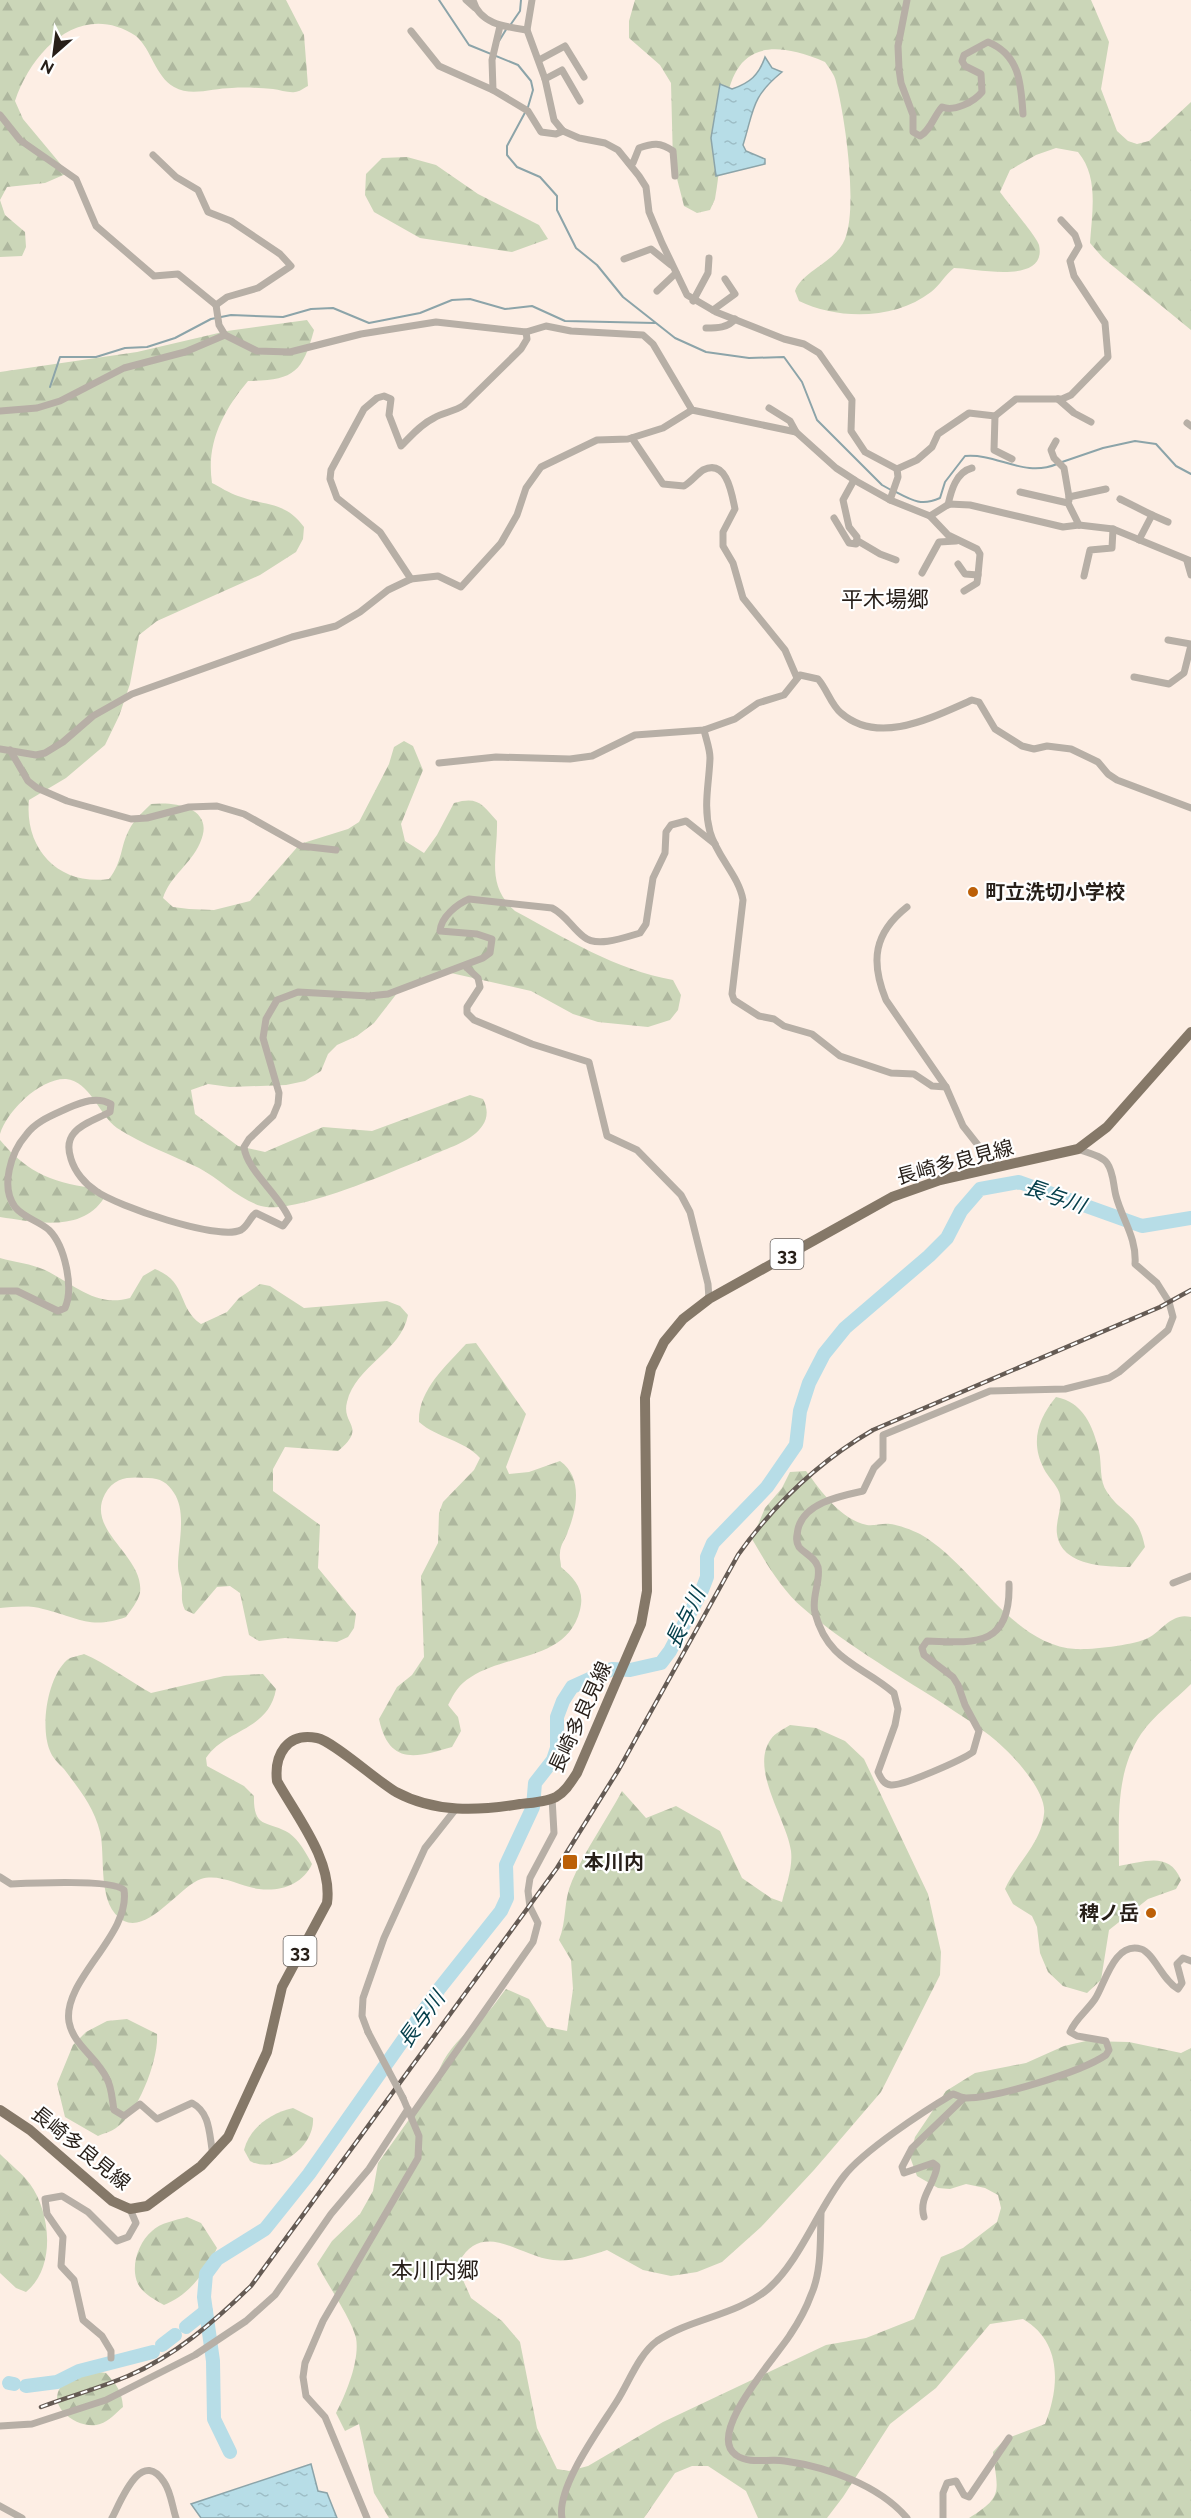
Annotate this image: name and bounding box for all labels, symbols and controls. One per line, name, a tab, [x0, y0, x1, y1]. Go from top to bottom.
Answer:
north arrow	[24, 24, 84, 84]
text: N	[37, 56, 57, 78]
district label: 平木場郷	[841, 586, 929, 612]
place label: 町立洗切小学校	[985, 880, 1125, 904]
marker: 町立洗切小学校	[966, 885, 980, 899]
street label: 長崎多良見線	[894, 1135, 1016, 1189]
water label: 長与川	[1021, 1174, 1091, 1219]
road number: 33	[770, 1239, 804, 1269]
water label: 長与川	[660, 1582, 711, 1652]
street label: 長崎多良見線	[544, 1658, 616, 1776]
place label: 本川内	[584, 1850, 644, 1874]
marker: 本川内	[561, 1853, 579, 1871]
place label: 稗ノ岳	[1079, 1901, 1139, 1925]
marker: 稗ノ岳	[1144, 1906, 1158, 1920]
road number: 33	[284, 1936, 316, 1966]
water label: 長与川	[392, 1985, 451, 2052]
street label: 長崎多良見線	[27, 2101, 135, 2195]
district label: 本川内郷	[391, 2257, 479, 2283]

